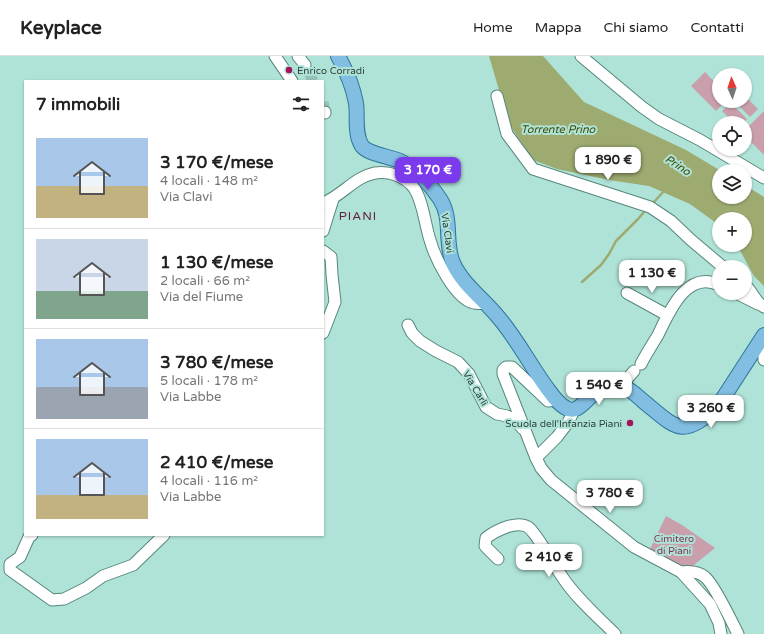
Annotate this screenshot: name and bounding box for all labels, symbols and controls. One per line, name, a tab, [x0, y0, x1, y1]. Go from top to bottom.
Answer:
text: Keyplace	[20, 17, 102, 39]
text: Home	[473, 19, 513, 36]
text: Mappa	[535, 19, 582, 36]
text: Chi siamo	[604, 19, 668, 36]
text: Contatti	[690, 19, 744, 36]
marker: Enrico Corradi	[284, 65, 294, 75]
place label: Enrico Corradi	[297, 65, 365, 77]
north arrow	[712, 68, 752, 108]
map controls	[712, 68, 752, 300]
icon: filters	[290, 93, 312, 115]
text: 7 immobili	[36, 94, 120, 115]
button: locate	[712, 116, 752, 156]
water label: Torrente Prino	[521, 123, 597, 136]
pin: 1 890 €	[571, 147, 645, 181]
text: 3 170 €/mese	[160, 152, 273, 173]
text: 1 890 €	[584, 152, 632, 168]
water label: Prino	[663, 152, 694, 179]
icon: home	[68, 154, 116, 202]
pin: 3 170 €	[391, 157, 465, 191]
text: 3 170 €	[404, 162, 452, 178]
button: layers	[712, 164, 752, 204]
text: 4 locali · 148 m²	[160, 173, 258, 189]
text: Via Clavi	[160, 189, 212, 205]
district label: PIANI	[339, 209, 377, 223]
street label: Via Clavi	[438, 212, 456, 254]
button: +	[712, 212, 752, 252]
text: 1 130 €/mese	[160, 252, 273, 273]
icon: home	[68, 255, 116, 303]
pin: 1 130 €	[615, 260, 689, 294]
button: −	[712, 260, 752, 300]
text: 1 130 €	[628, 265, 676, 281]
text: 2 locali · 66 m²	[160, 273, 250, 289]
text: Via del Fiume	[160, 289, 243, 305]
text: 3 780 €/mese	[160, 352, 273, 373]
icon: home	[68, 355, 116, 403]
street label: Via Carli	[460, 369, 490, 408]
pin: 1 540 €	[562, 372, 636, 406]
text: 5 locali · 178 m²	[160, 373, 258, 389]
text: 1 540 €	[575, 377, 623, 393]
text: Via Labbe	[160, 389, 221, 405]
pin: 3 260 €	[674, 395, 748, 429]
text: 3 260 €	[687, 400, 735, 416]
place label: Scuola dell'Infanzia Piani	[505, 418, 622, 430]
marker: Scuola dell'Infanzia Piani	[625, 418, 635, 428]
text: 2 410 €/mese	[160, 452, 273, 473]
icon: home	[68, 455, 116, 503]
text: 4 locali · 116 m²	[160, 473, 258, 489]
pin: 3 780 €	[573, 480, 647, 514]
text: 3 780 €	[586, 485, 634, 501]
text: Via Labbe	[160, 489, 221, 505]
park label: Cimitero di Piani	[654, 533, 694, 557]
pin: 2 410 €	[512, 544, 586, 578]
text: 2 410 €	[525, 549, 573, 565]

